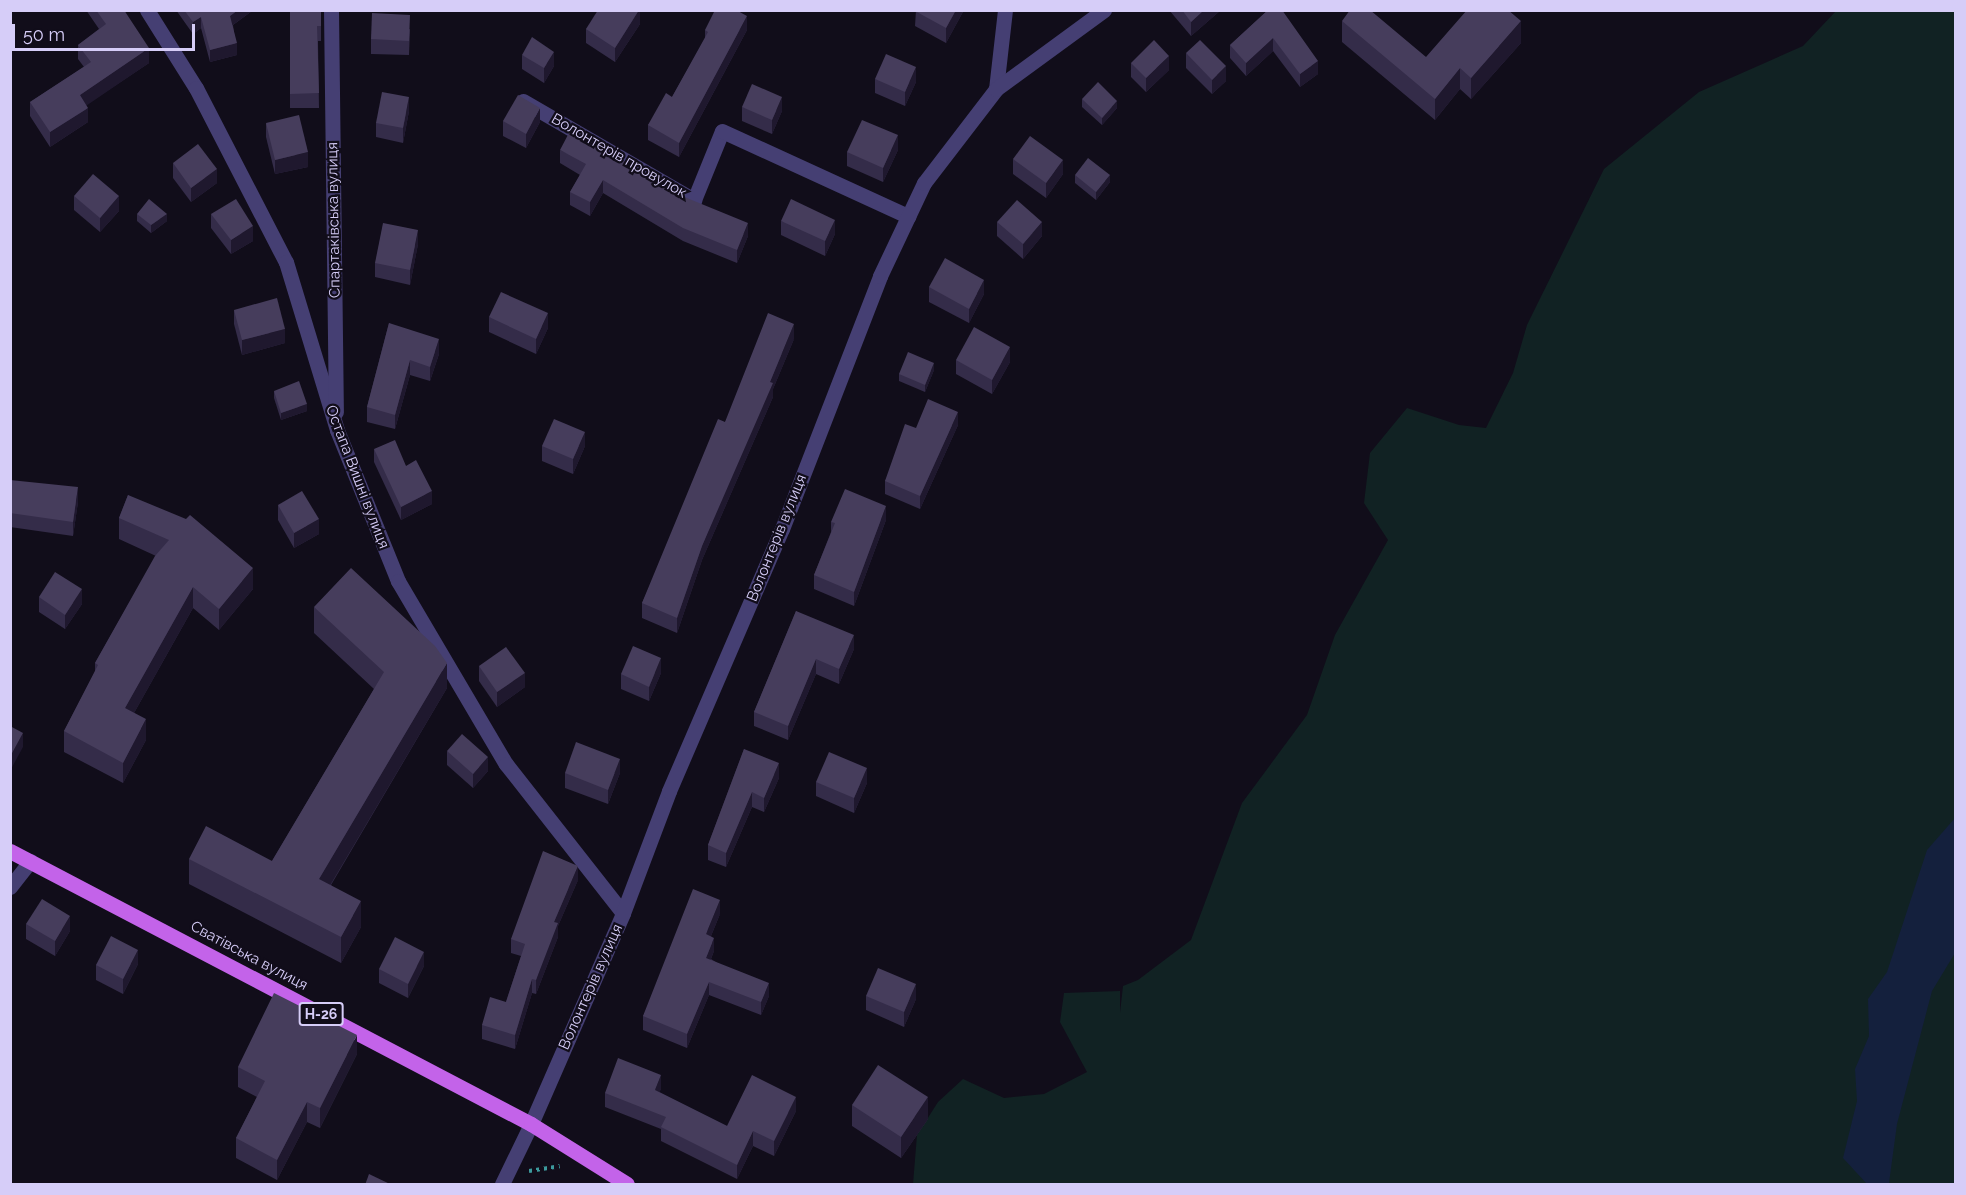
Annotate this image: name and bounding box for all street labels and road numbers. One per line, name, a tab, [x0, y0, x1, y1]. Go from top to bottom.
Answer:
street label: Волонтерів провулок	[548, 110, 690, 202]
street label: Спартаківська вулиця	[324, 142, 344, 298]
street label: Остапа Вишні вулиця	[321, 403, 393, 551]
street label: Волонтерів вулиця	[743, 472, 811, 604]
street label: Сватівська вулиця	[187, 917, 311, 995]
street label: Волонтерів вулиця	[555, 921, 627, 1053]
road number: Н-26	[298, 1003, 344, 1025]

